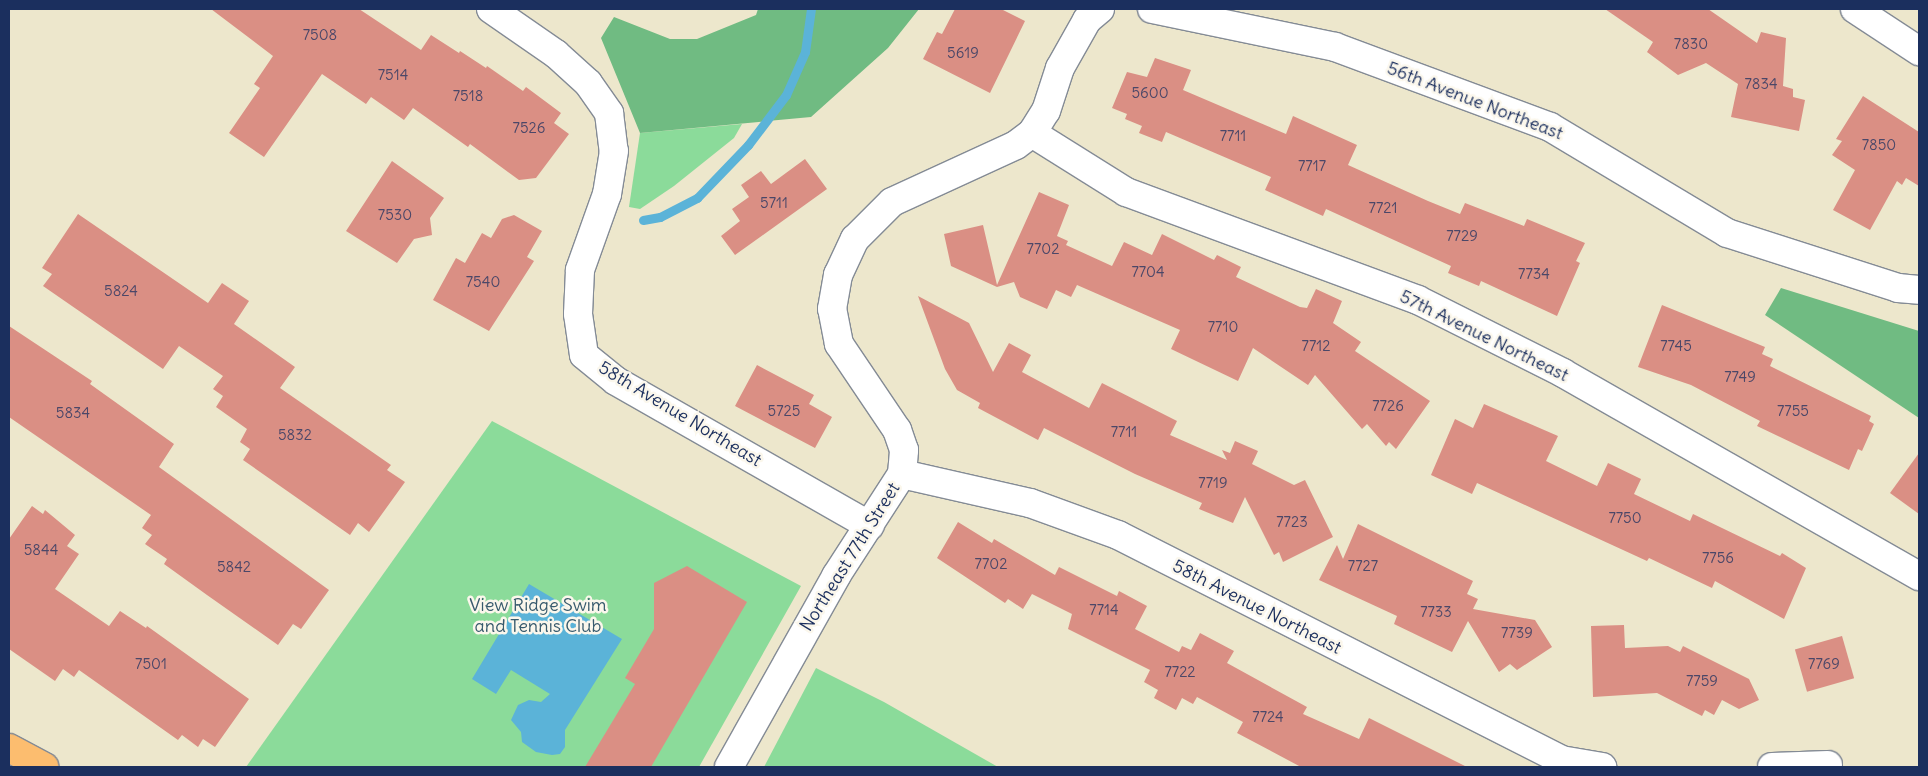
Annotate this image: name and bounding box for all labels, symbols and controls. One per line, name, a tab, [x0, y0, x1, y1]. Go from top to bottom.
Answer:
house number: 7508	[303, 26, 337, 44]
house number: 7830	[1674, 35, 1708, 53]
house number: 5619	[947, 44, 979, 62]
street label: 56th Avenue Northeast	[1384, 57, 1566, 145]
house number: 7514	[378, 66, 408, 84]
house number: 7834	[1744, 75, 1778, 93]
house number: 5600	[1131, 84, 1169, 102]
house number: 7518	[453, 87, 483, 105]
house number: 7526	[513, 119, 545, 137]
house number: 7711	[1220, 127, 1246, 145]
house number: 7850	[1862, 136, 1896, 154]
house number: 7717	[1298, 157, 1326, 175]
house number: 5711	[760, 194, 788, 212]
house number: 7721	[1369, 199, 1397, 217]
house number: 7530	[378, 206, 412, 224]
house number: 7729	[1446, 227, 1478, 245]
house number: 7702	[1027, 240, 1059, 258]
house number: 7704	[1131, 263, 1165, 281]
house number: 7734	[1518, 265, 1550, 283]
house number: 7540	[466, 273, 500, 291]
house number: 5824	[104, 282, 138, 300]
street label: 57th Avenue Northeast	[1396, 286, 1572, 386]
house number: 7710	[1208, 318, 1238, 336]
house number: 7712	[1302, 337, 1330, 355]
house number: 7745	[1660, 337, 1692, 355]
street label: 58th Avenue Northeast	[595, 357, 765, 471]
house number: 7749	[1724, 368, 1756, 386]
house number: 7726	[1372, 397, 1404, 415]
house number: 5725	[768, 402, 800, 420]
house number: 7755	[1777, 402, 1809, 420]
house number: 5834	[56, 404, 90, 422]
house number: 7711	[1111, 423, 1137, 441]
house number: 5832	[278, 426, 312, 444]
house number: 7719	[1198, 474, 1228, 492]
street label: Northeast 77th Street	[795, 479, 905, 635]
house number: 7750	[1608, 509, 1642, 527]
house number: 7723	[1276, 513, 1308, 531]
house number: 5844	[24, 541, 58, 559]
house number: 7756	[1702, 549, 1734, 567]
house number: 7702	[975, 555, 1007, 573]
street label: 58th Avenue Northeast	[1169, 555, 1345, 659]
house number: 7727	[1348, 557, 1378, 575]
house number: 5842	[217, 558, 251, 576]
park label: View Ridge Swim and Tennis Club	[469, 595, 607, 638]
house number: 7714	[1089, 601, 1119, 619]
house number: 7733	[1420, 603, 1452, 621]
house number: 7739	[1501, 624, 1533, 642]
house number: 7501	[135, 655, 167, 673]
house number: 7769	[1808, 655, 1840, 673]
house number: 7722	[1164, 663, 1196, 681]
house number: 7759	[1686, 672, 1718, 690]
house number: 7724	[1252, 708, 1284, 726]

